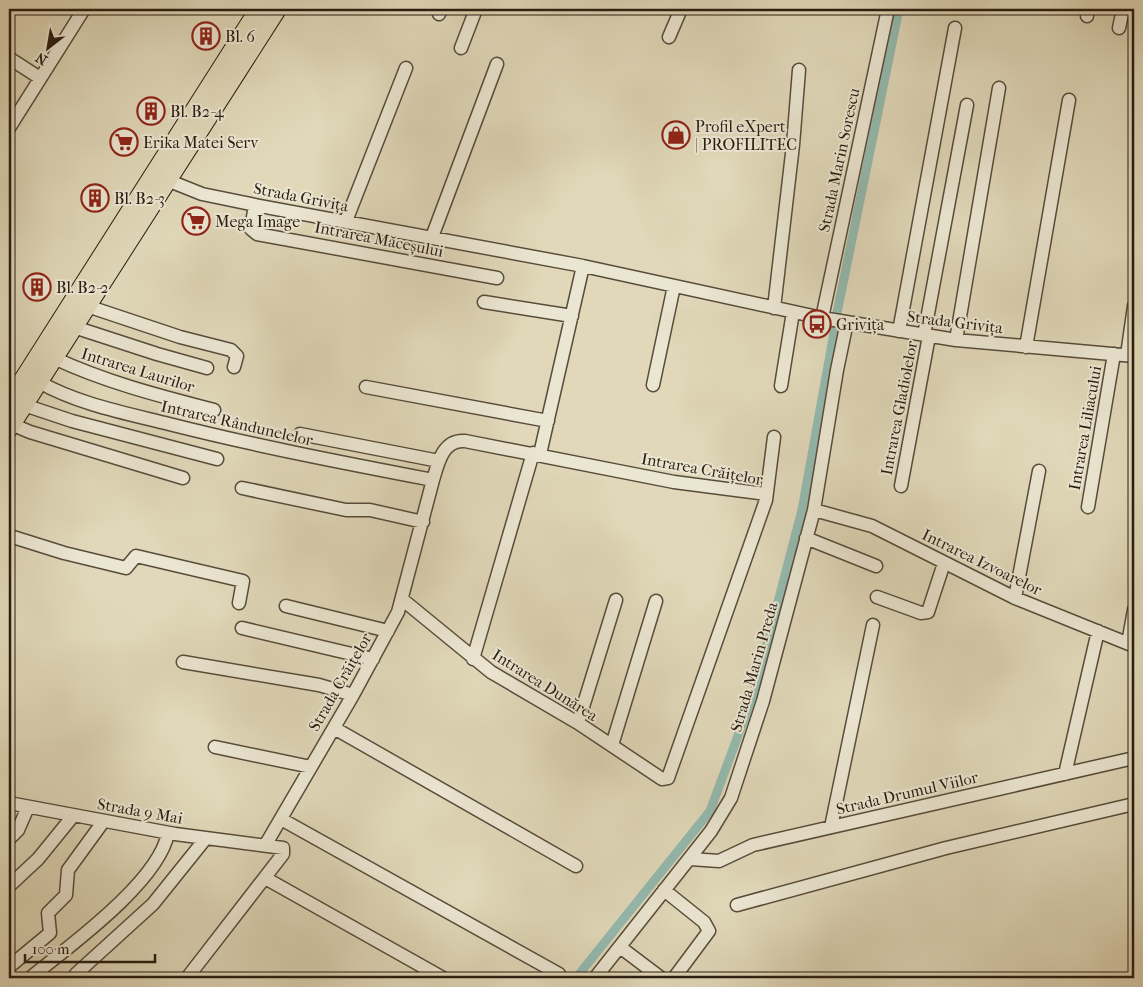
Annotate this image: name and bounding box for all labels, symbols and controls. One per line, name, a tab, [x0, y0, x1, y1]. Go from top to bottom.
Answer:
building icon: Bl. 6	[191, 21, 221, 51]
north arrow	[22, 22, 72, 72]
place label: Bl. 6	[225, 27, 255, 46]
text: N	[32, 48, 50, 69]
street label: Strada Marin Sorescu	[814, 86, 864, 234]
building icon: Bl. B2-4	[136, 96, 166, 126]
place label: Bl. B2-4	[170, 102, 224, 121]
place label: Profil eXpert | PROFILITEC	[695, 117, 797, 154]
shop icon: Profil eXpert | PROFILITEC	[661, 120, 691, 150]
supermarket icon: Erika Matei Serv	[109, 127, 139, 157]
place label: Erika Matei Serv	[143, 133, 259, 152]
street label: Strada Grivița	[252, 178, 351, 217]
building icon: Bl. B2-3	[80, 183, 110, 213]
place label: Bl. B2-3	[114, 189, 165, 208]
supermarket icon: Mega Image	[181, 206, 211, 236]
place label: Mega Image	[215, 212, 300, 231]
street label: Intrarea Măceșului	[313, 217, 445, 261]
building icon: Bl. B2-2	[22, 272, 52, 302]
place label: Bl. B2-2	[56, 278, 108, 297]
street label: Strada Grivița	[906, 307, 1004, 338]
bus stop icon: Grivița	[802, 309, 832, 339]
place label: Grivița	[836, 315, 885, 335]
street label: Intrarea Gladiolelor	[877, 339, 921, 477]
street label: Intrarea Laurilor	[79, 344, 197, 396]
street label: Intrarea Liliacului	[1065, 364, 1105, 492]
street label: Intrarea Rândunelelor	[159, 396, 315, 450]
street label: Intrarea Crăițelor	[640, 449, 764, 490]
street label: Intrarea Izvoarelor	[919, 525, 1045, 599]
street label: Strada Marin Preda	[726, 599, 782, 734]
street label: Strada Crăițelor	[304, 629, 377, 735]
street label: Intrarea Dunărea	[489, 645, 602, 725]
street label: Strada Drumul Viilor	[834, 767, 980, 819]
street label: Strada 9 Mai	[96, 794, 184, 828]
scale bar	[25, 932, 155, 964]
text: 100 m	[32, 940, 70, 958]

